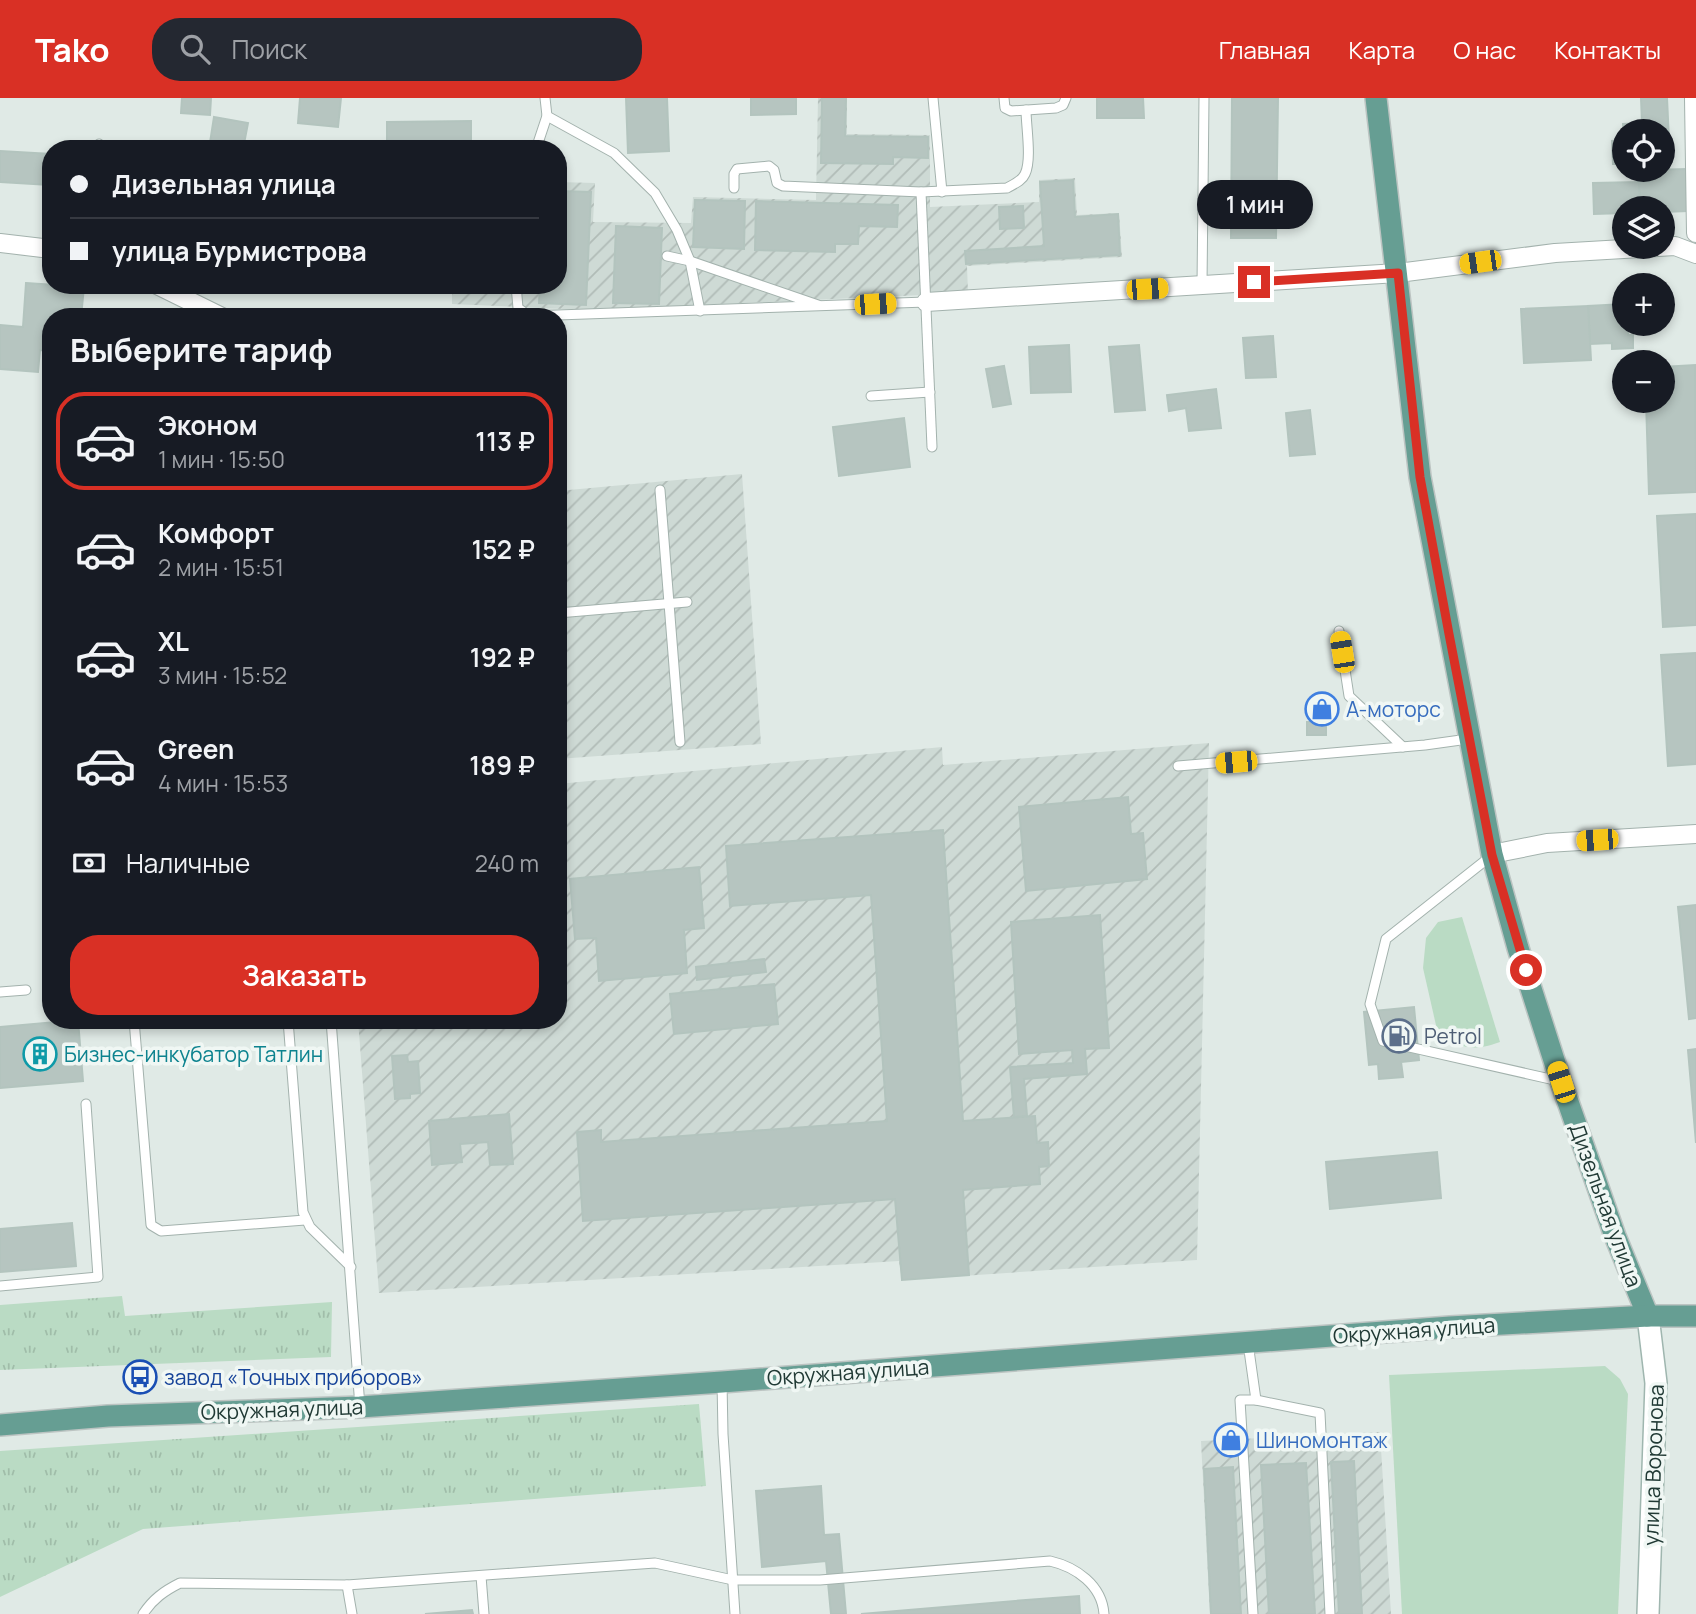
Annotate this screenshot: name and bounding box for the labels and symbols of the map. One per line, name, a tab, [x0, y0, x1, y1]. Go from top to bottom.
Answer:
callout: 1 мин	[1196, 180, 1312, 230]
car	[1458, 249, 1503, 275]
route end	[1238, 266, 1270, 298]
car	[1126, 277, 1169, 301]
car	[854, 292, 897, 316]
car	[1329, 630, 1356, 674]
shop icon: А-моторс	[1303, 690, 1341, 728]
place label: А-моторс	[1346, 695, 1441, 723]
car	[1215, 750, 1258, 774]
car	[1576, 828, 1619, 852]
route start	[1510, 954, 1542, 986]
fuel station icon: Petrol	[1380, 1017, 1418, 1055]
place label: Petrol	[1424, 1022, 1482, 1050]
building icon: Бизнес-инкубатор Татлин	[21, 1035, 59, 1073]
place label: Бизнес-инкубатор Татлин	[64, 1040, 323, 1068]
car	[1545, 1059, 1578, 1105]
street label: Дизельная улица	[1563, 1119, 1649, 1291]
street label: Окружная улица	[1332, 1310, 1496, 1350]
street label: Окружная улица	[766, 1352, 930, 1392]
bus stop icon: завод «Точных приборов»	[121, 1358, 159, 1396]
place label: завод «Точных приборов»	[164, 1363, 423, 1391]
street label: улица Воронова	[1636, 1384, 1670, 1546]
street label: Окружная улица	[200, 1392, 364, 1426]
shop icon: Шиномонтаж	[1212, 1421, 1250, 1459]
place label: Шиномонтаж	[1256, 1426, 1388, 1454]

